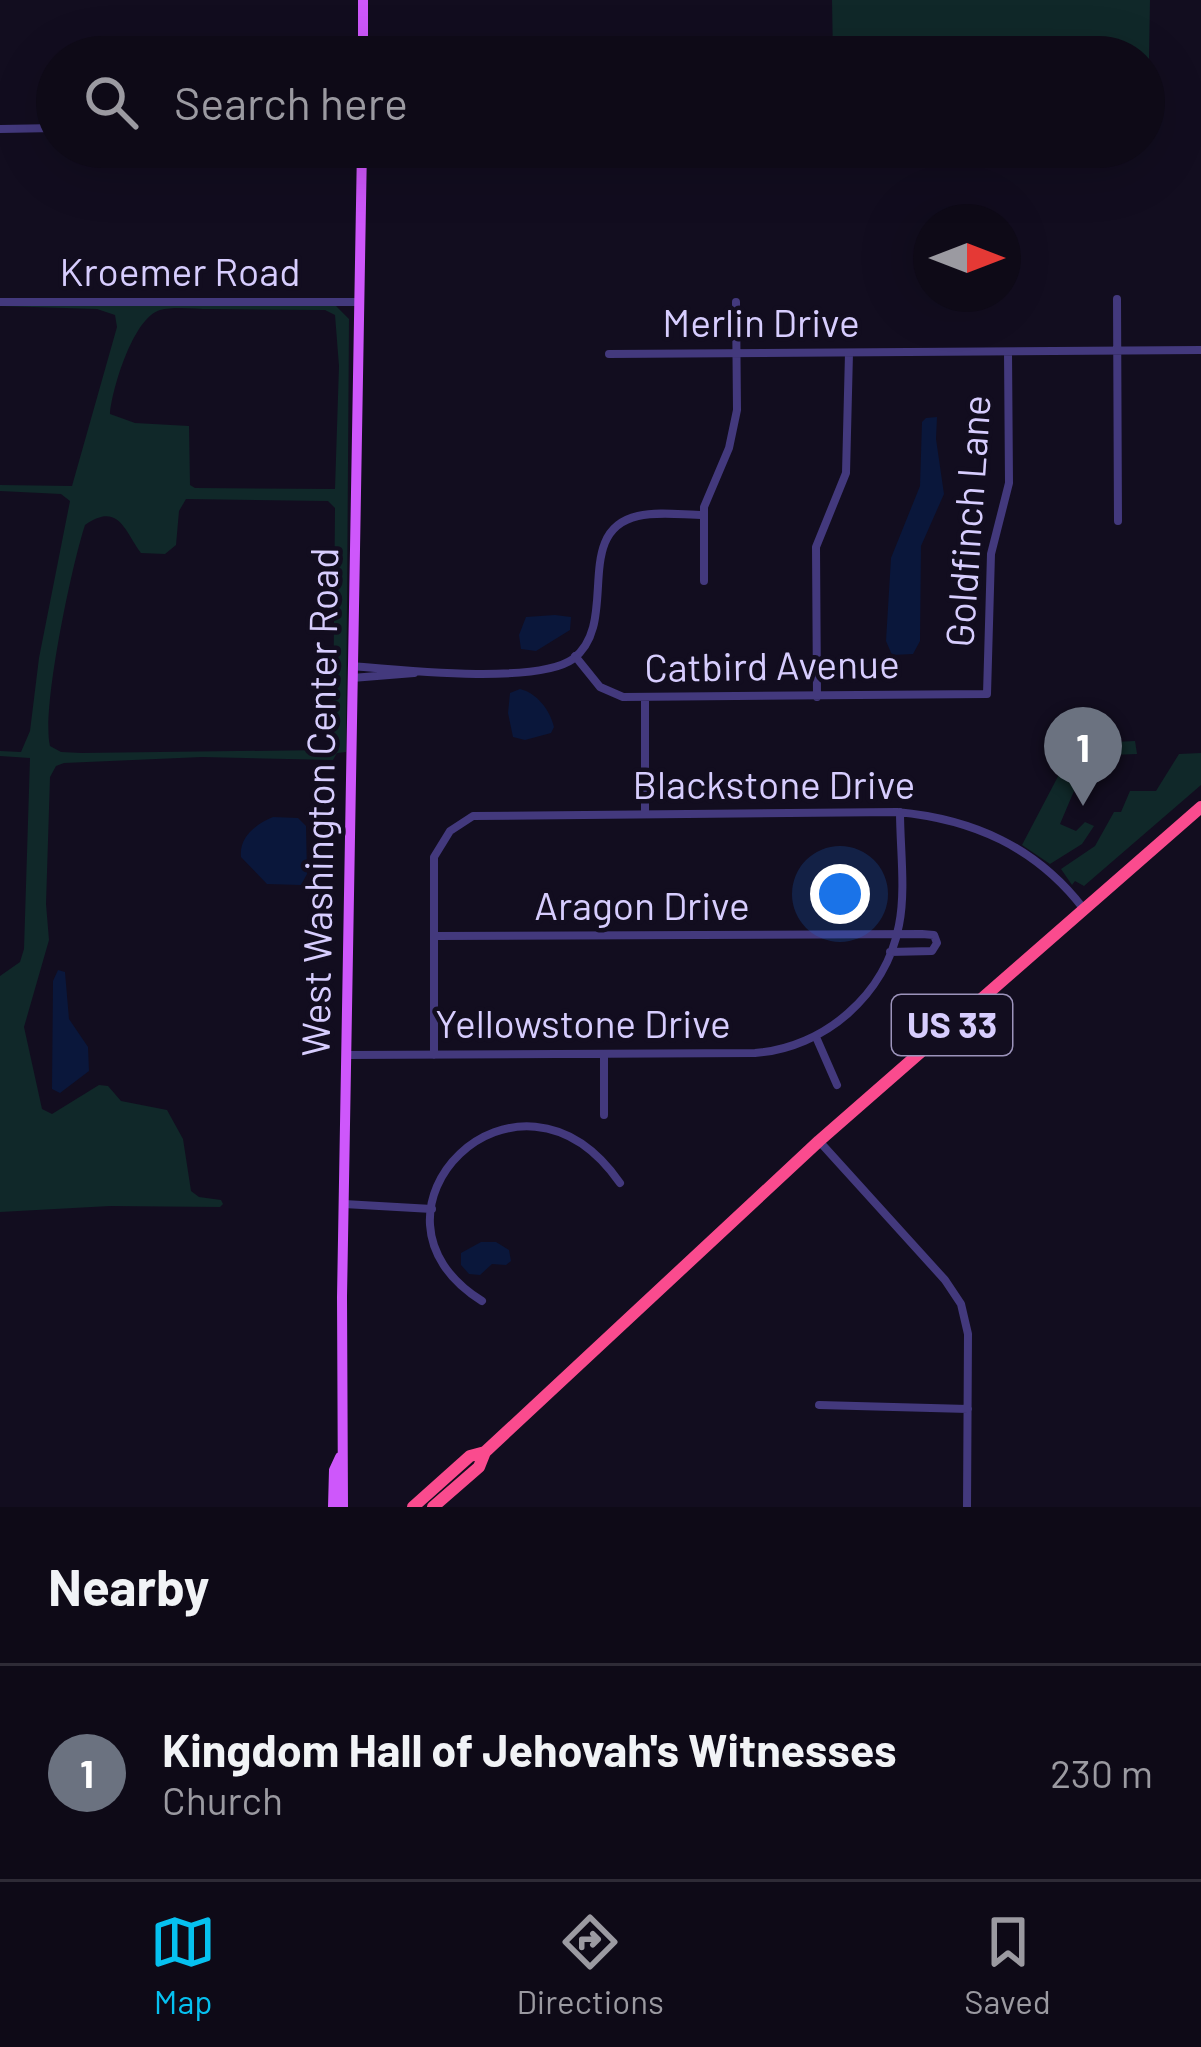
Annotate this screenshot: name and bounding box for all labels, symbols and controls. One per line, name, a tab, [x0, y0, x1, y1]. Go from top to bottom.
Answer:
search box	[36, 36, 1165, 168]
icon: search	[78, 69, 144, 135]
text: Search here	[174, 75, 408, 129]
north arrow	[913, 204, 1021, 312]
street label: Kroemer Road	[60, 247, 300, 294]
street label: Merlin Drive	[662, 298, 860, 345]
street label: Goldfinch Lane	[934, 393, 999, 649]
street label: West Washington Center Road	[291, 547, 346, 1057]
street label: Catbird Avenue	[644, 639, 900, 690]
pin: 1	[1044, 707, 1122, 806]
street label: Blackstone Drive	[633, 760, 915, 807]
your location	[810, 864, 870, 924]
street label: Aragon Drive	[534, 881, 750, 928]
road number: US 33	[892, 995, 1012, 1055]
street label: Yellowstone Drive	[435, 999, 731, 1046]
text: Nearby	[48, 1555, 209, 1616]
text: Kingdom Hall of Jehovah's Witnesses	[162, 1722, 897, 1776]
text: 1	[80, 1749, 94, 1796]
text: 230 m	[1050, 1749, 1153, 1796]
text: Church	[162, 1776, 283, 1823]
tab: Map	[150, 1909, 216, 2021]
tab: Directions	[516, 1909, 664, 2021]
tab: Saved	[964, 1909, 1051, 2021]

